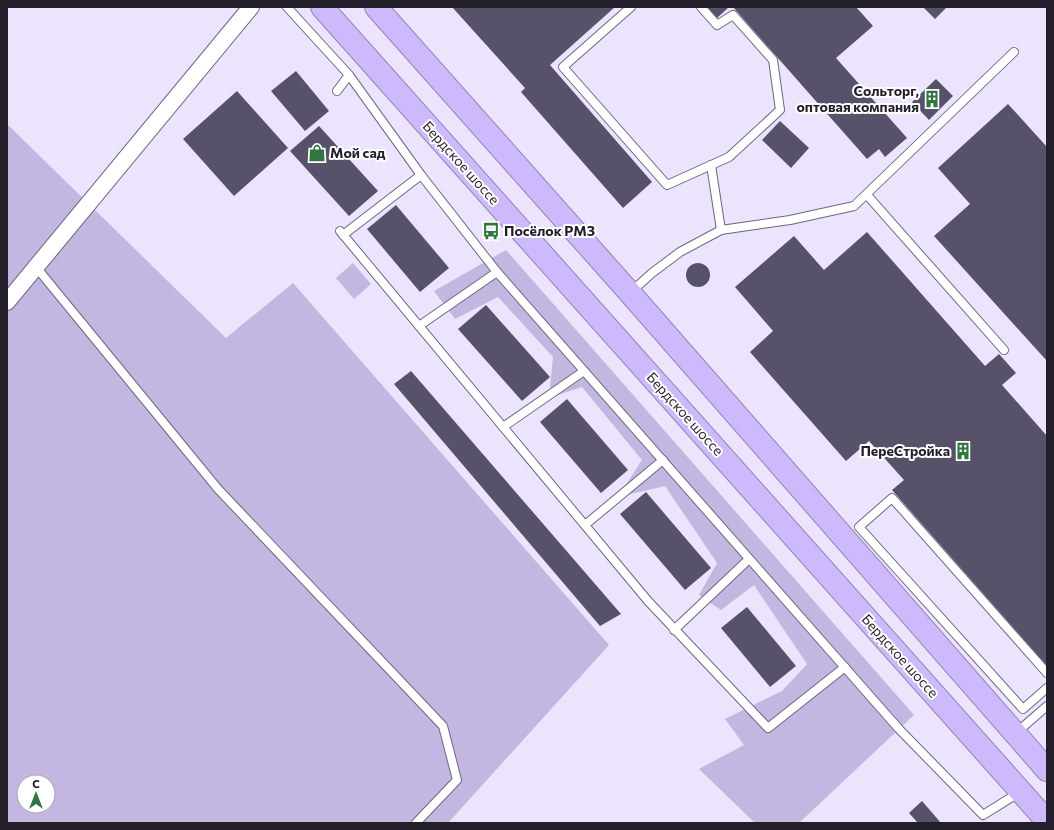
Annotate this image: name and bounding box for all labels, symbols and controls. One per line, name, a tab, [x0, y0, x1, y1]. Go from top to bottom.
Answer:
place label: Сольторг, оптовая компания	[796, 82, 919, 115]
building icon: Сольторг, оптовая компания	[922, 89, 942, 109]
street label: Бердское шоссе	[419, 117, 503, 208]
shop icon: Мой сад	[307, 143, 327, 163]
place label: Мой сад	[330, 144, 386, 161]
bus stop icon: Посёлок РМЗ	[481, 221, 501, 241]
place label: Посёлок РМЗ	[504, 222, 595, 239]
street label: Бердское шоссе	[643, 368, 727, 459]
building icon: ПереСтройка	[953, 441, 973, 461]
place label: ПереСтройка	[860, 442, 950, 459]
street label: Бердское шоссе	[858, 610, 942, 701]
north arrow	[16, 774, 56, 814]
text: С	[32, 777, 40, 790]

